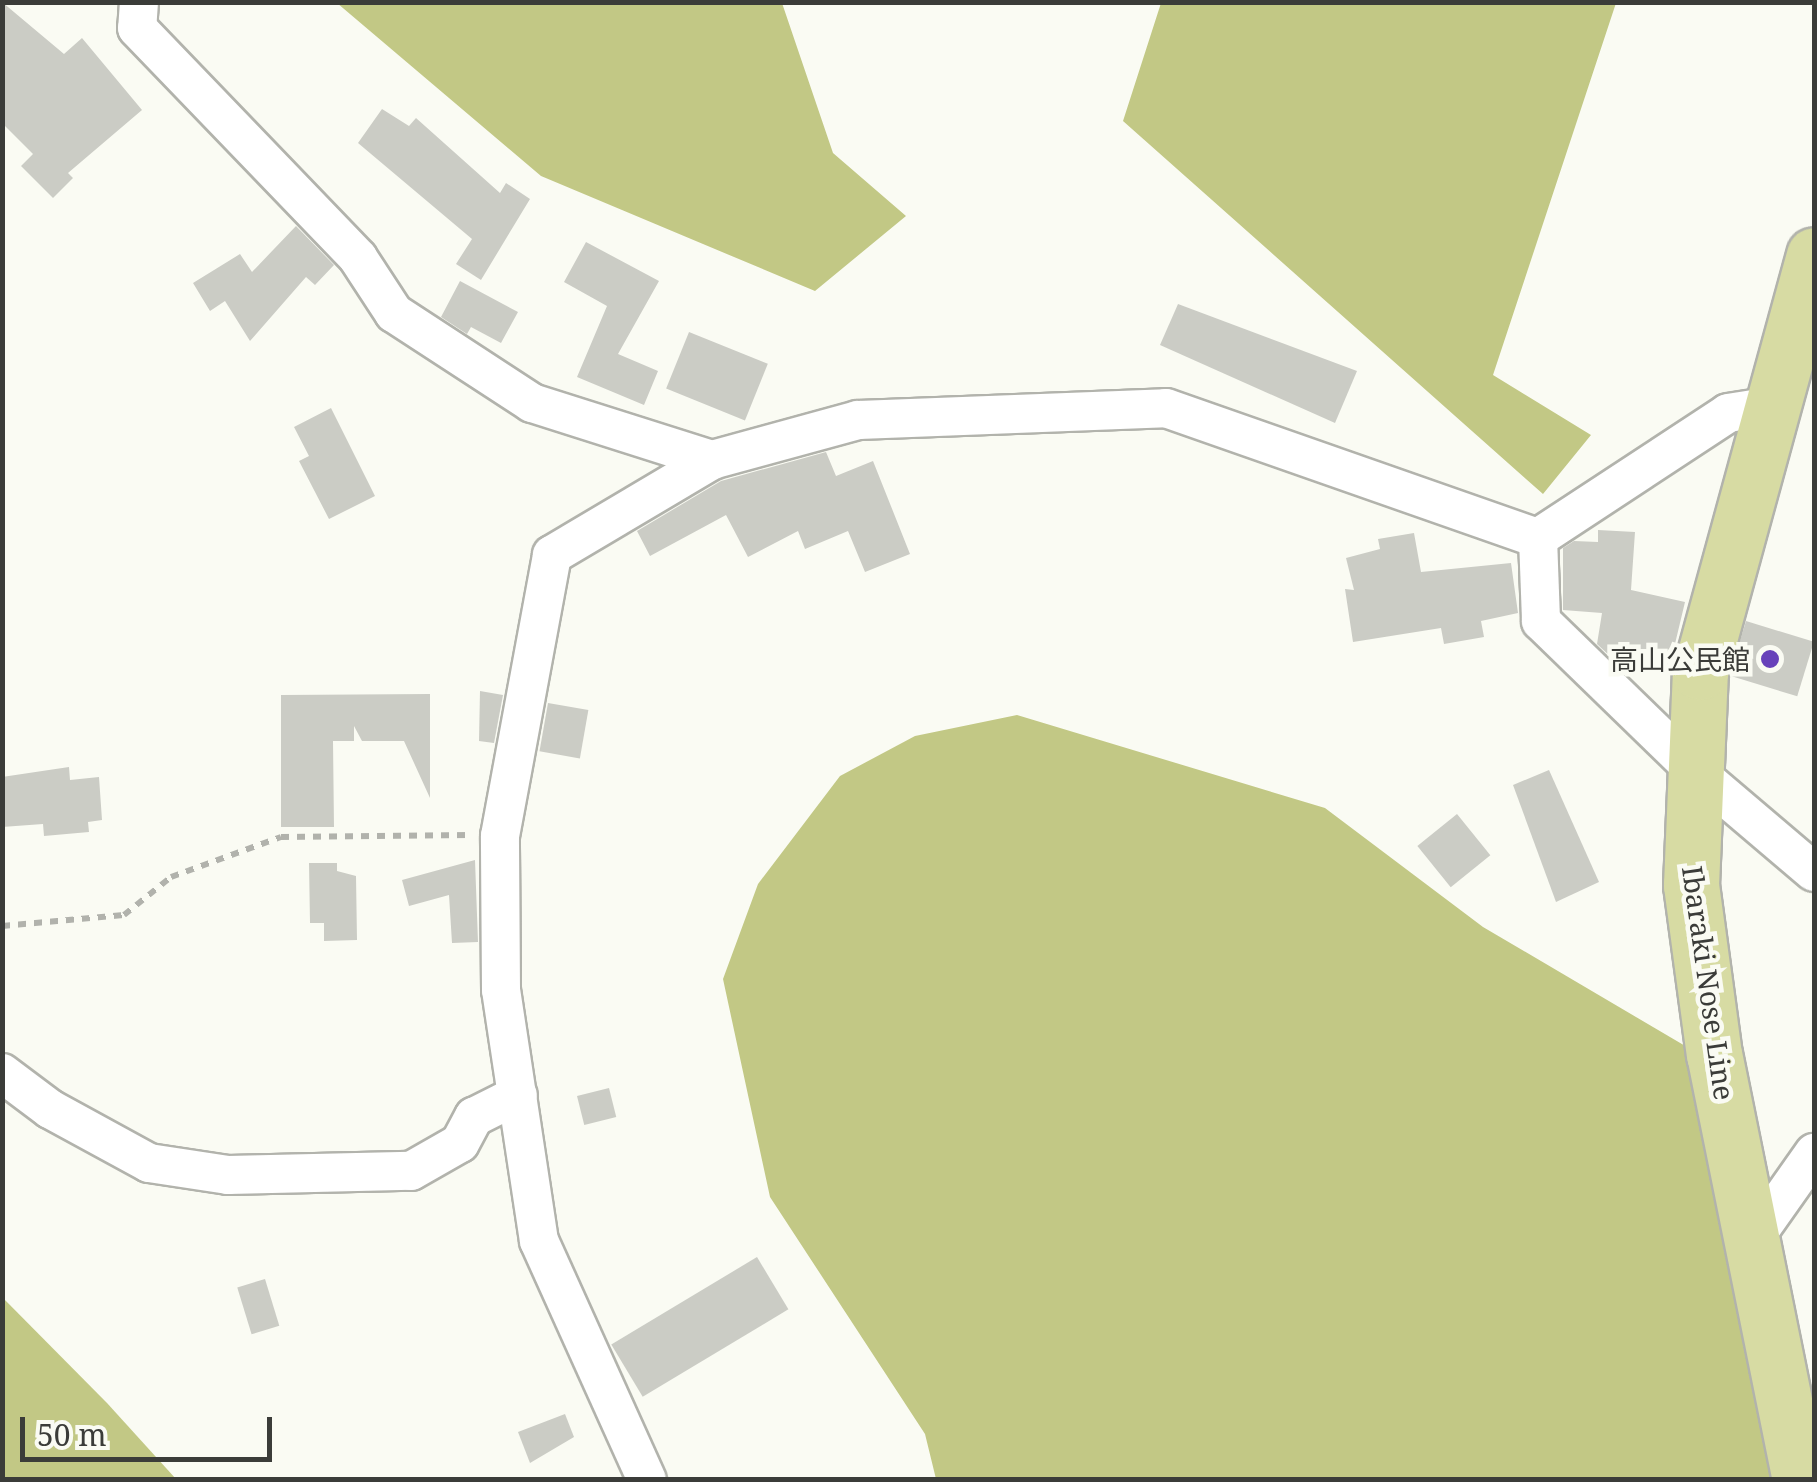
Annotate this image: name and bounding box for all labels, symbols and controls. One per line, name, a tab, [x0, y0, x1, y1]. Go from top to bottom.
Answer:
place label: 高山公民館	[1610, 642, 1750, 676]
marker: 高山公民館	[1759, 648, 1781, 670]
street label: Ibaraki Nose Line	[1676, 864, 1742, 1102]
scale bar	[25, 1397, 278, 1459]
text: 50 m	[37, 1414, 107, 1455]

